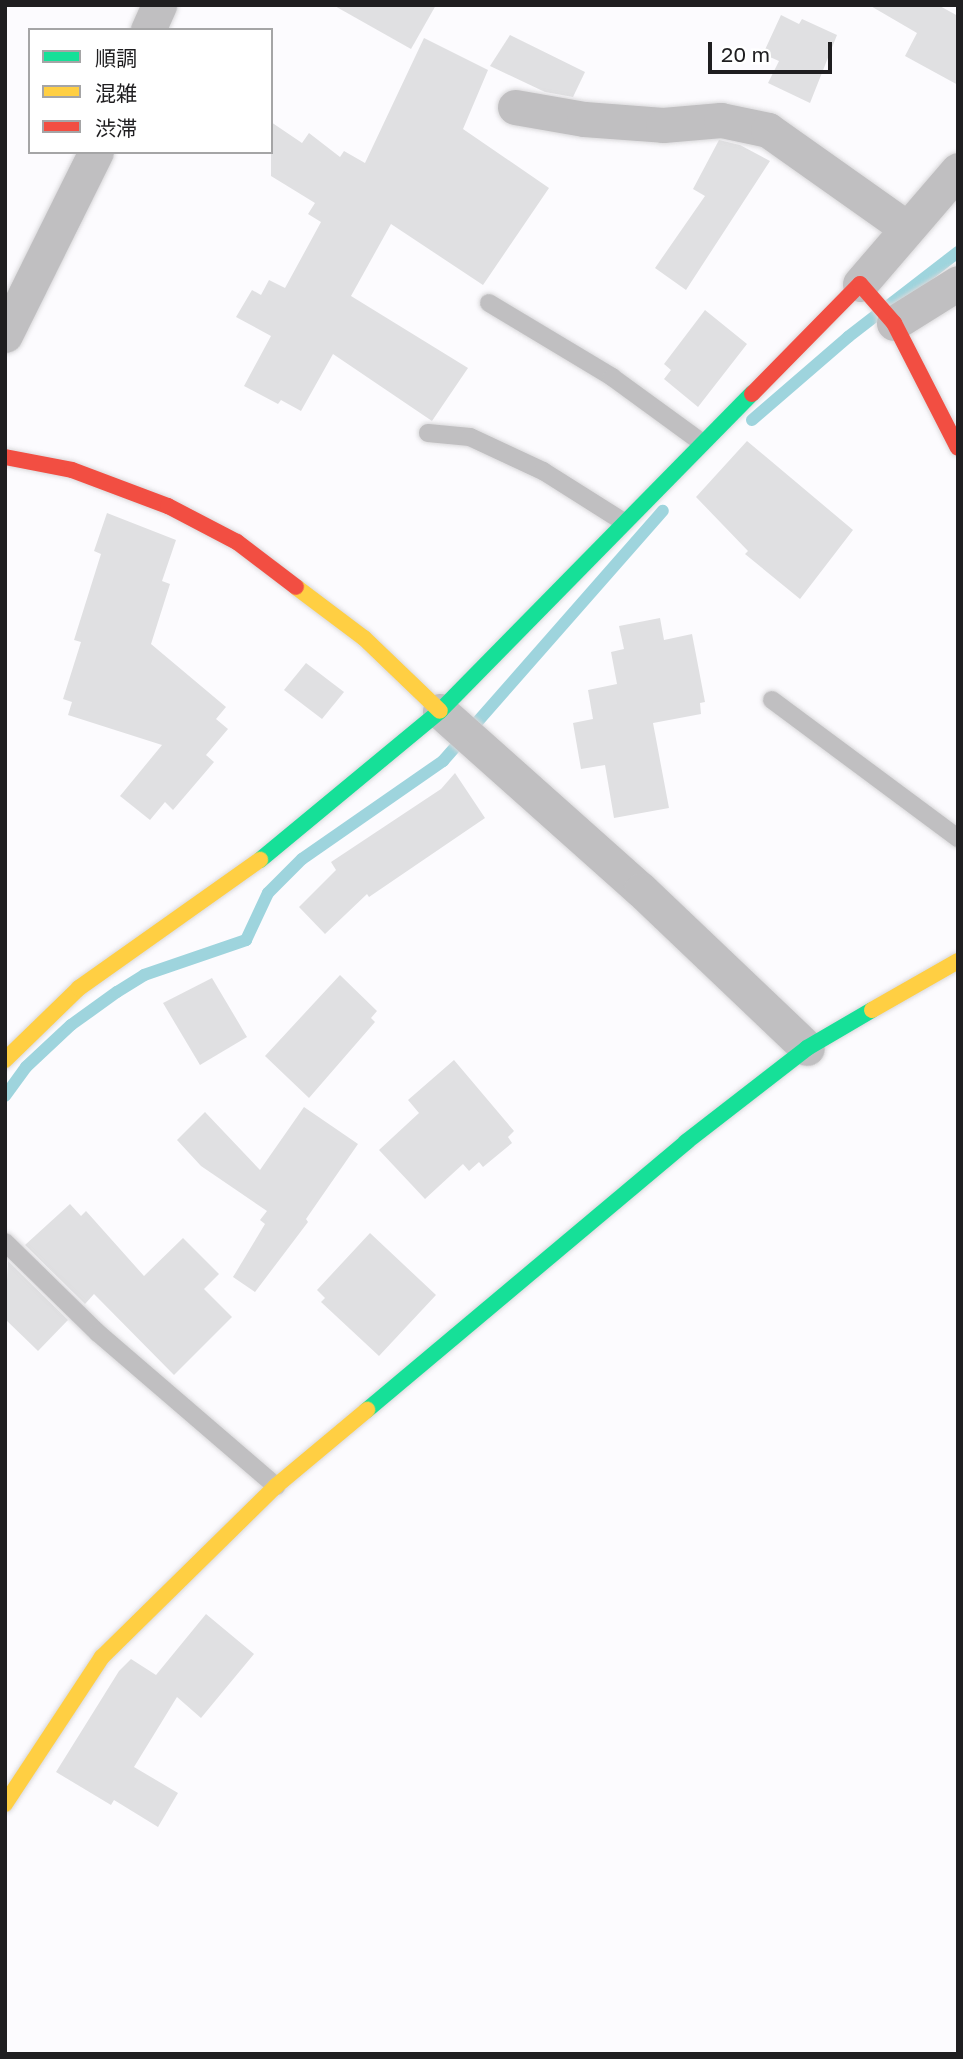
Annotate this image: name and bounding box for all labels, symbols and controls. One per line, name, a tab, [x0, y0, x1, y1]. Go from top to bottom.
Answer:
legend	[28, 28, 273, 154]
scale bar	[711, 28, 835, 72]
text: 20 m	[721, 41, 770, 67]
text: 順調	[95, 45, 137, 71]
text: 混雑	[95, 80, 137, 106]
text: 渋滞	[95, 115, 137, 141]

